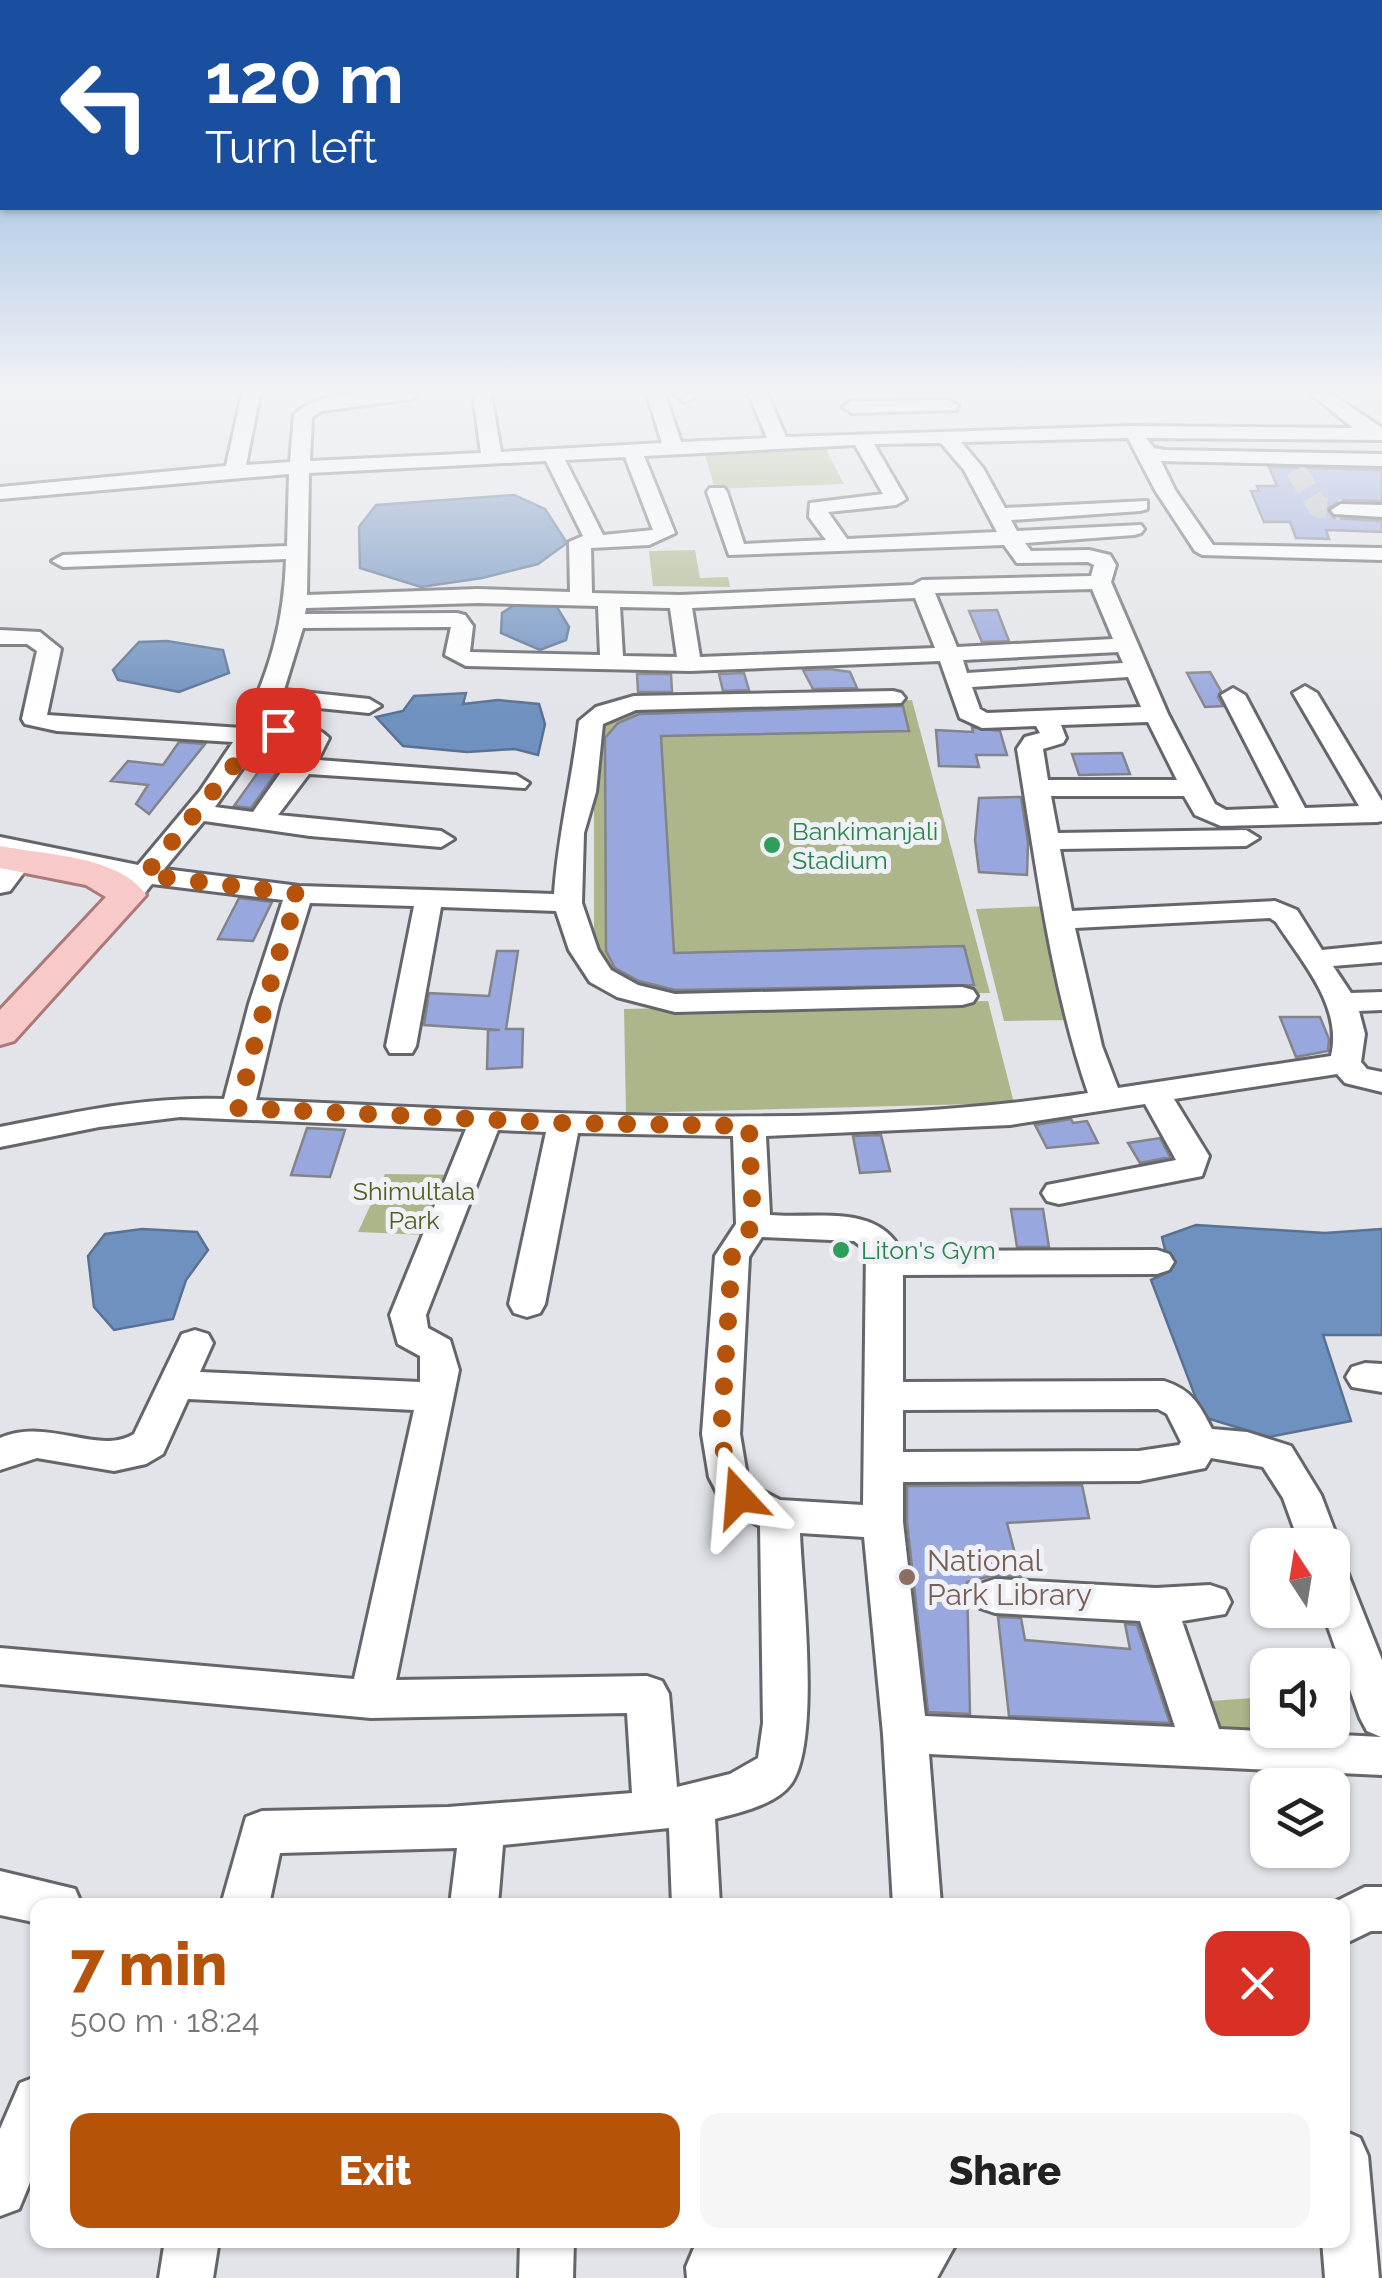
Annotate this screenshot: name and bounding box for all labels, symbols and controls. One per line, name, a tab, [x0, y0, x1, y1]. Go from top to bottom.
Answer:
text: 120 m	[205, 37, 404, 119]
icon: left	[40, 40, 170, 170]
text: Turn left	[205, 121, 377, 174]
pin	[236, 688, 321, 773]
icon: arrive	[251, 703, 306, 758]
place label: Bankimanjali Stadium	[792, 816, 938, 875]
marker: Bankimanjali Stadium	[761, 834, 783, 856]
park label: Shimultala Park	[353, 1176, 475, 1235]
place label: Liton's Gym	[861, 1235, 996, 1265]
marker: Liton's Gym	[830, 1239, 852, 1261]
position arrow	[687, 1445, 791, 1549]
north arrow	[1250, 1528, 1350, 1628]
map controls	[1250, 1528, 1350, 1868]
place label: National Park Library	[927, 1543, 1092, 1612]
marker: National Park Library	[896, 1566, 918, 1588]
button: sound	[1250, 1648, 1350, 1748]
button: layers	[1250, 1768, 1350, 1868]
text: 7 min	[70, 1929, 228, 1999]
button: close	[1205, 1931, 1310, 2036]
text: 500 m · 18:24	[70, 2002, 259, 2039]
button: Exit	[70, 2113, 680, 2228]
button: Share	[700, 2113, 1310, 2228]

